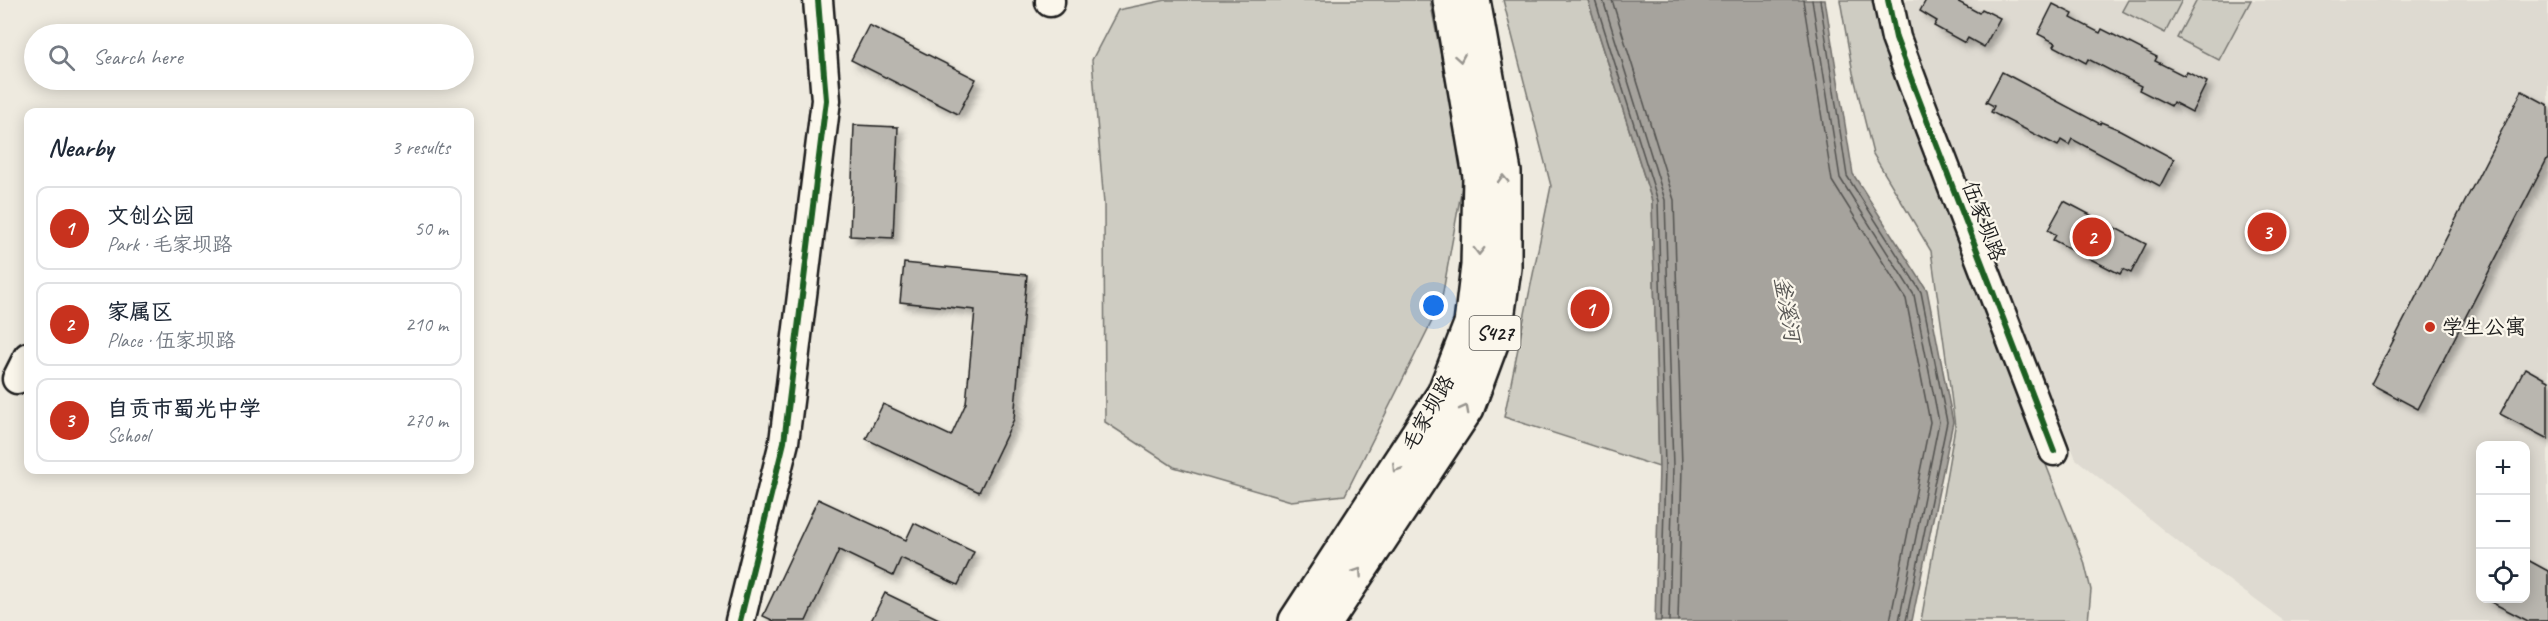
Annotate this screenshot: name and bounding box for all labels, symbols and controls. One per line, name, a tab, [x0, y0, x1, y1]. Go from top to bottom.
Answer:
search box	[24, 24, 474, 90]
icon: search	[45, 41, 78, 74]
text: Search here	[93, 43, 183, 71]
one-way arrow	[1453, 52, 1466, 62]
text: Nearby	[48, 131, 113, 164]
text: 3 results	[391, 135, 450, 160]
one-way arrow	[1497, 174, 1510, 183]
street label: 伍家坝路	[1957, 177, 2011, 265]
text: 文创公园	[107, 202, 195, 230]
pin: 3	[2248, 210, 2286, 254]
pin: 2	[2072, 214, 2112, 260]
text: 1	[65, 216, 74, 241]
text: 50 m	[414, 216, 448, 241]
text: Park · 毛家坝路	[107, 232, 232, 257]
one-way arrow	[1472, 246, 1485, 255]
water label: 釜溪河	[1767, 274, 1807, 347]
pin: 1	[1570, 286, 1610, 332]
your location	[1419, 291, 1448, 320]
text: 家属区	[107, 298, 173, 326]
text: 2	[65, 312, 74, 337]
text: 210 m	[405, 312, 448, 337]
place label: 学生公寓	[2442, 314, 2526, 340]
road number: S427	[1470, 316, 1520, 350]
marker: 学生公寓	[2423, 320, 2437, 334]
text: Place · 伍家坝路	[107, 328, 236, 353]
street label: 毛家坝路	[1396, 370, 1460, 456]
text: 自贡市蜀光中学	[107, 395, 261, 423]
one-way arrow	[1458, 405, 1469, 416]
text: 3	[65, 408, 74, 433]
text: 270 m	[405, 408, 448, 433]
text: School	[107, 423, 150, 448]
map controls	[2476, 441, 2530, 603]
button: +	[2476, 441, 2530, 495]
one-way arrow	[1392, 461, 1403, 472]
button: −	[2476, 495, 2530, 549]
button: locate	[2476, 549, 2530, 603]
one-way arrow	[1351, 568, 1362, 579]

